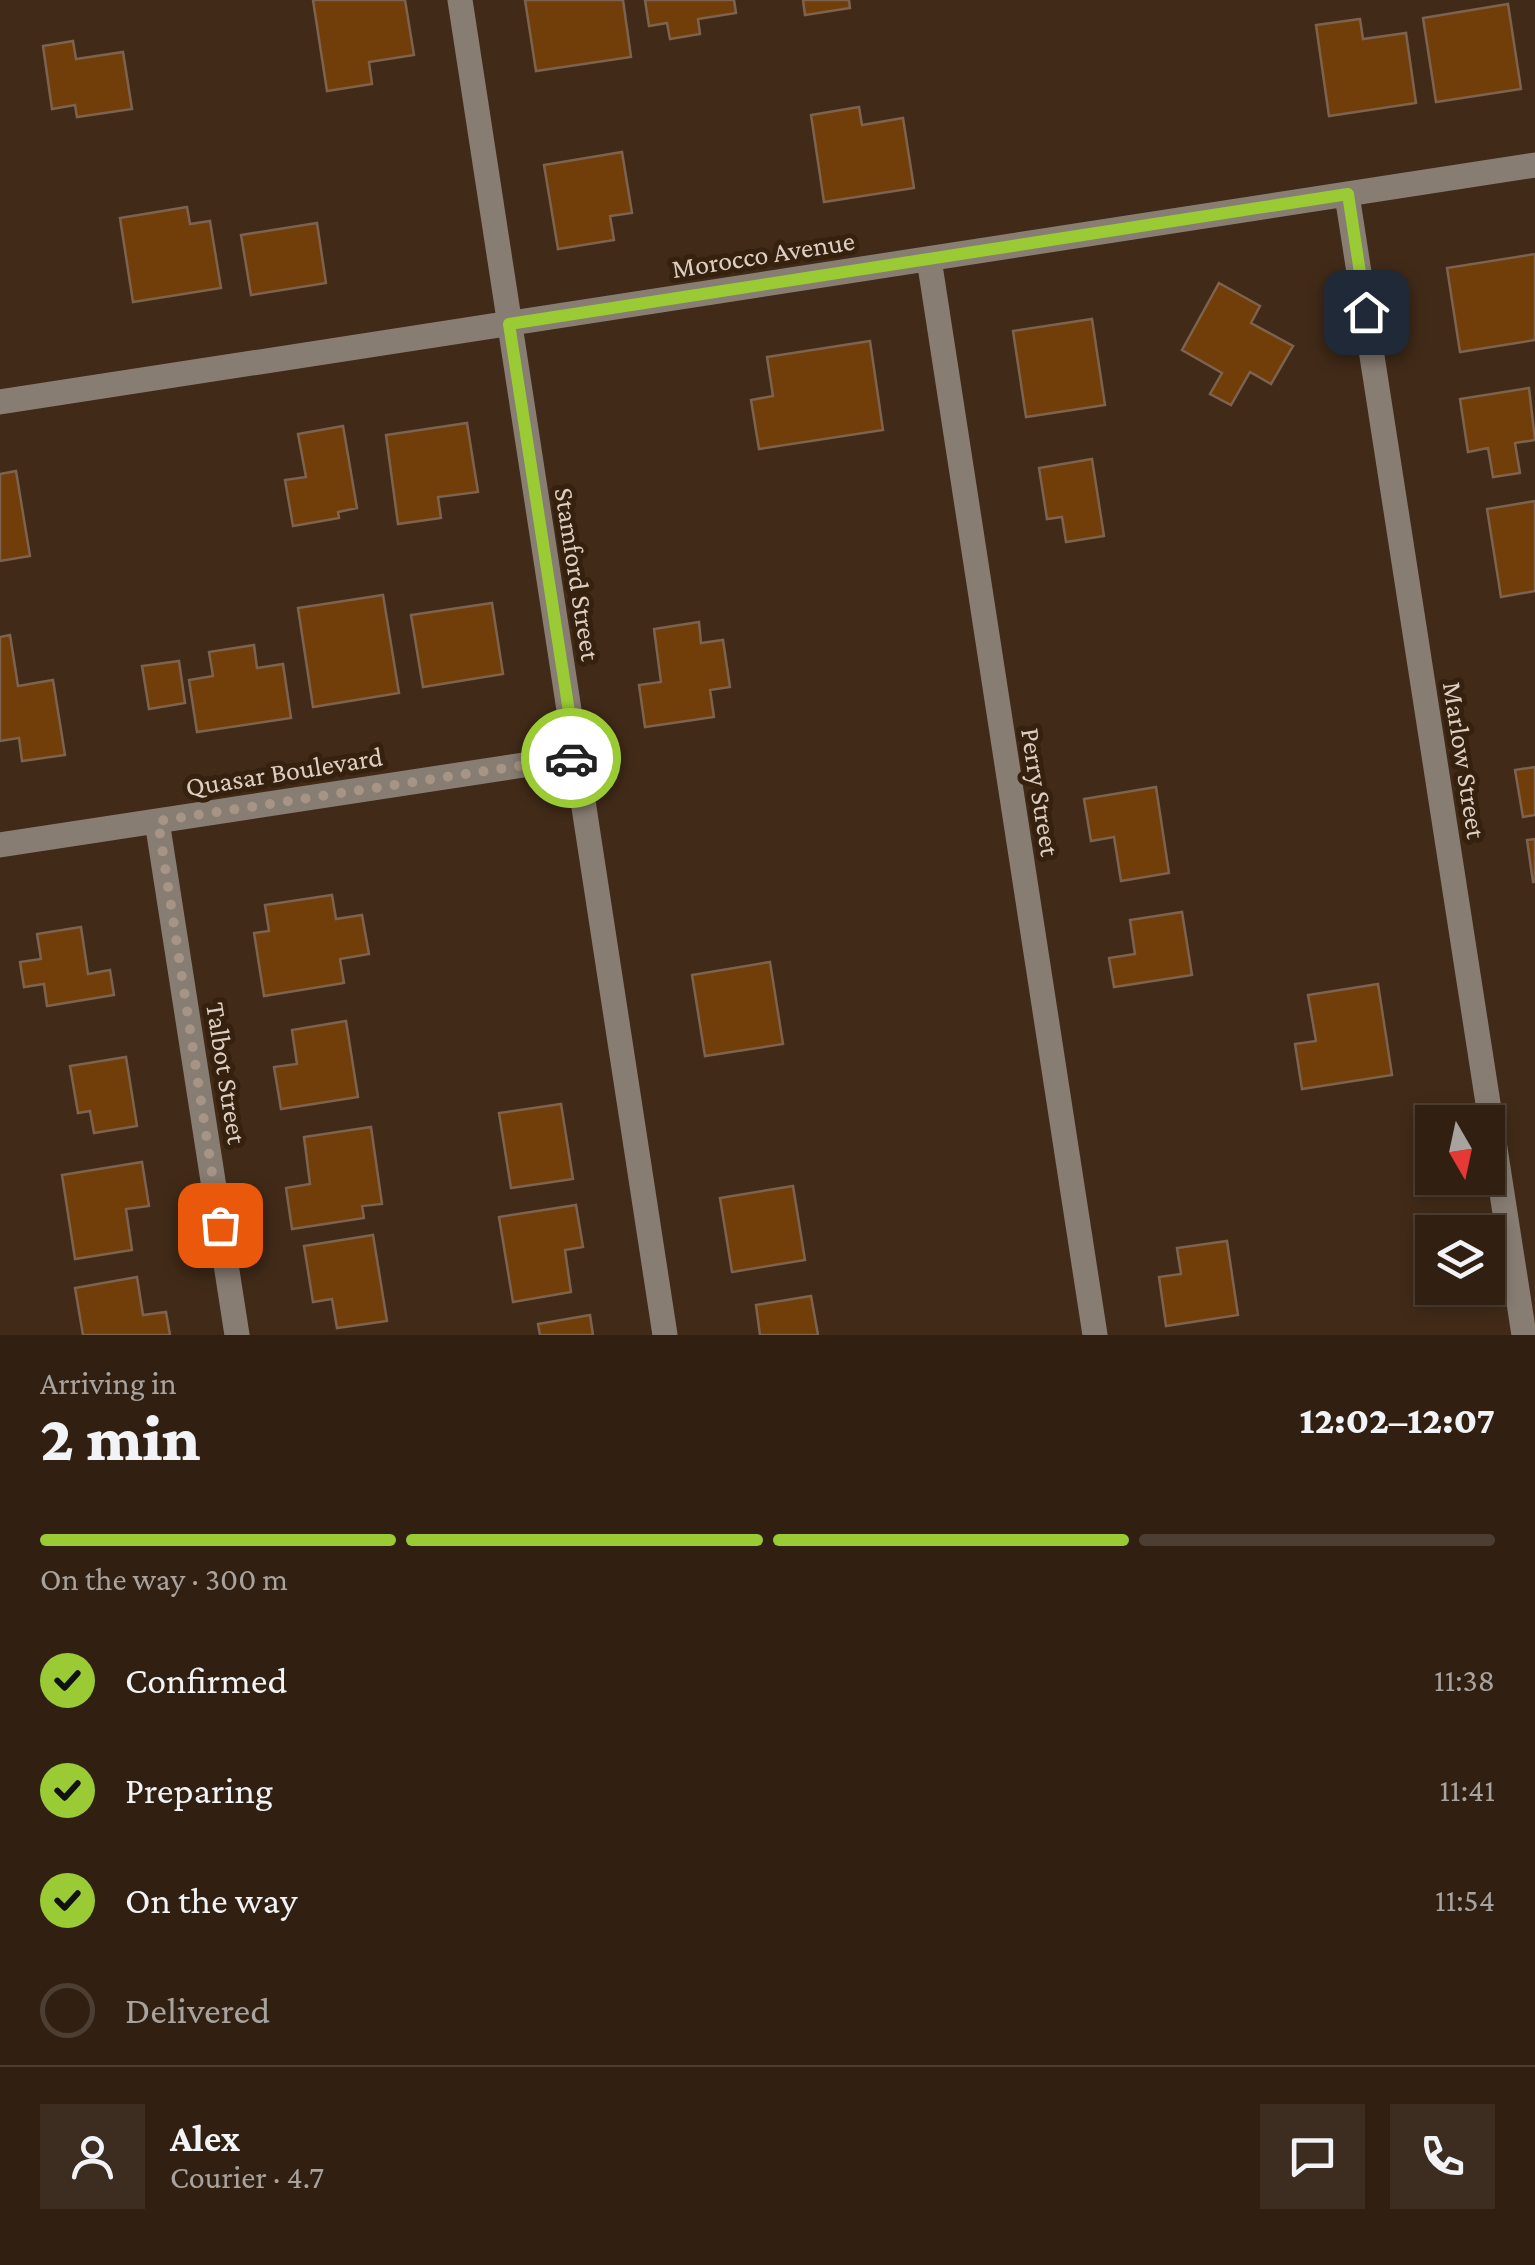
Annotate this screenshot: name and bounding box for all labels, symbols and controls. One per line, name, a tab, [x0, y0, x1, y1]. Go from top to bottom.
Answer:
street label: Morocco Avenue	[669, 225, 857, 284]
pin	[1324, 270, 1409, 355]
icon: home	[1339, 285, 1394, 340]
street label: Stamford Street	[549, 485, 607, 663]
street label: Marlow Street	[1437, 679, 1492, 842]
courier	[521, 708, 621, 808]
street label: Perry Street	[1015, 726, 1066, 859]
icon: car	[544, 731, 599, 786]
street label: Quasar Boulevard	[183, 741, 385, 802]
street label: Talbot Street	[200, 1000, 253, 1147]
north arrow	[1415, 1105, 1505, 1195]
map controls	[1415, 1105, 1505, 1305]
pin	[178, 1183, 263, 1268]
icon: bag	[193, 1198, 248, 1253]
button: layers	[1415, 1215, 1505, 1305]
text: Arriving in	[40, 1365, 177, 1401]
text: 12:02–12:07	[1300, 1399, 1495, 1441]
text: 2 min	[40, 1402, 201, 1474]
text: On the way · 300 m	[40, 1561, 288, 1597]
icon: check	[40, 1653, 95, 1708]
text: Confirmed	[125, 1659, 288, 1701]
text: 11:38	[1434, 1662, 1495, 1698]
icon: check	[40, 1763, 95, 1818]
text: Preparing	[125, 1769, 273, 1811]
text: 11:41	[1439, 1772, 1495, 1808]
icon: check	[40, 1873, 95, 1928]
text: On the way	[125, 1879, 297, 1921]
text: 11:54	[1435, 1882, 1495, 1918]
text: Delivered	[125, 1989, 270, 2031]
button: person	[40, 2104, 145, 2209]
button: chat	[1260, 2104, 1365, 2209]
button: phone	[1390, 2104, 1495, 2209]
text: Alex	[170, 2117, 240, 2159]
text: Courier · 4.7	[170, 2159, 324, 2195]

